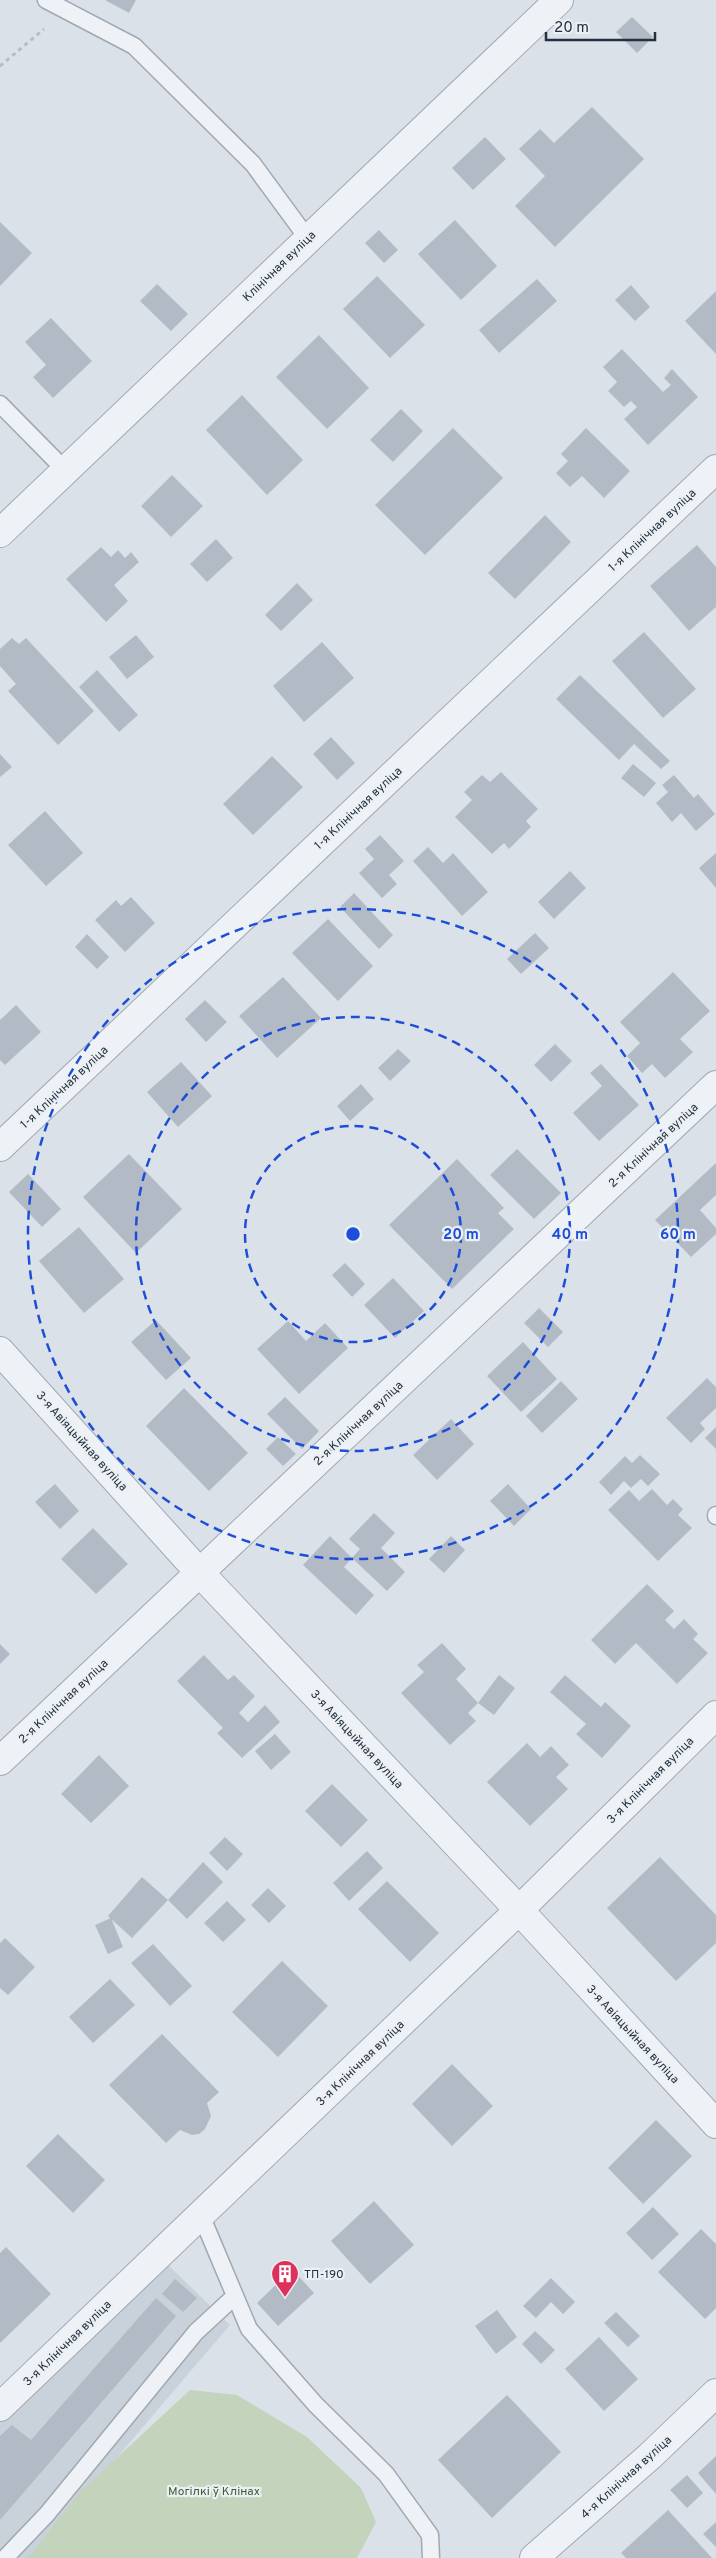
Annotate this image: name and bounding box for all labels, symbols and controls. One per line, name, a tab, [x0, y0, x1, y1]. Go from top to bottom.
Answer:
scale bar	[546, 10, 655, 42]
text: 20 m	[554, 19, 589, 38]
street label: Клінічная вуліца	[240, 228, 320, 306]
street label: 1-я Клінічная вуліца	[605, 486, 700, 576]
street label: 1-я Клінічная вуліца	[311, 764, 406, 854]
street label: 1-я Клінічная вуліца	[17, 1043, 112, 1133]
street label: 2-я Клінічная вуліца	[605, 1100, 702, 1192]
centre of rings	[344, 1225, 362, 1243]
text: 20 m	[443, 1226, 479, 1245]
text: 40 m	[552, 1226, 588, 1245]
text: 60 m	[660, 1226, 696, 1245]
street label: 2-я Клінічная вуліца	[310, 1378, 407, 1470]
street label: 3-я Авіяцыйная вуліца	[32, 1388, 131, 1495]
street label: 2-я Клінічная вуліца	[15, 1656, 112, 1748]
street label: 3-я Авіяцыйная вуліца	[306, 1687, 406, 1793]
street label: 3-я Клінічная вуліца	[604, 1734, 698, 1828]
street label: 3-я Авіяцыйная вуліца	[582, 1982, 682, 2088]
street label: 3-я Клінічная вуліца	[313, 2017, 408, 2110]
building icon: ТП-190	[270, 2259, 300, 2298]
place label: ТП-190	[304, 2267, 344, 2283]
street label: 3-я Клінічная вуліца	[20, 2297, 115, 2390]
street label: 4-я Клінічная вуліца	[578, 2433, 676, 2523]
park label: Могілкі ў Клінах	[168, 2484, 260, 2500]

